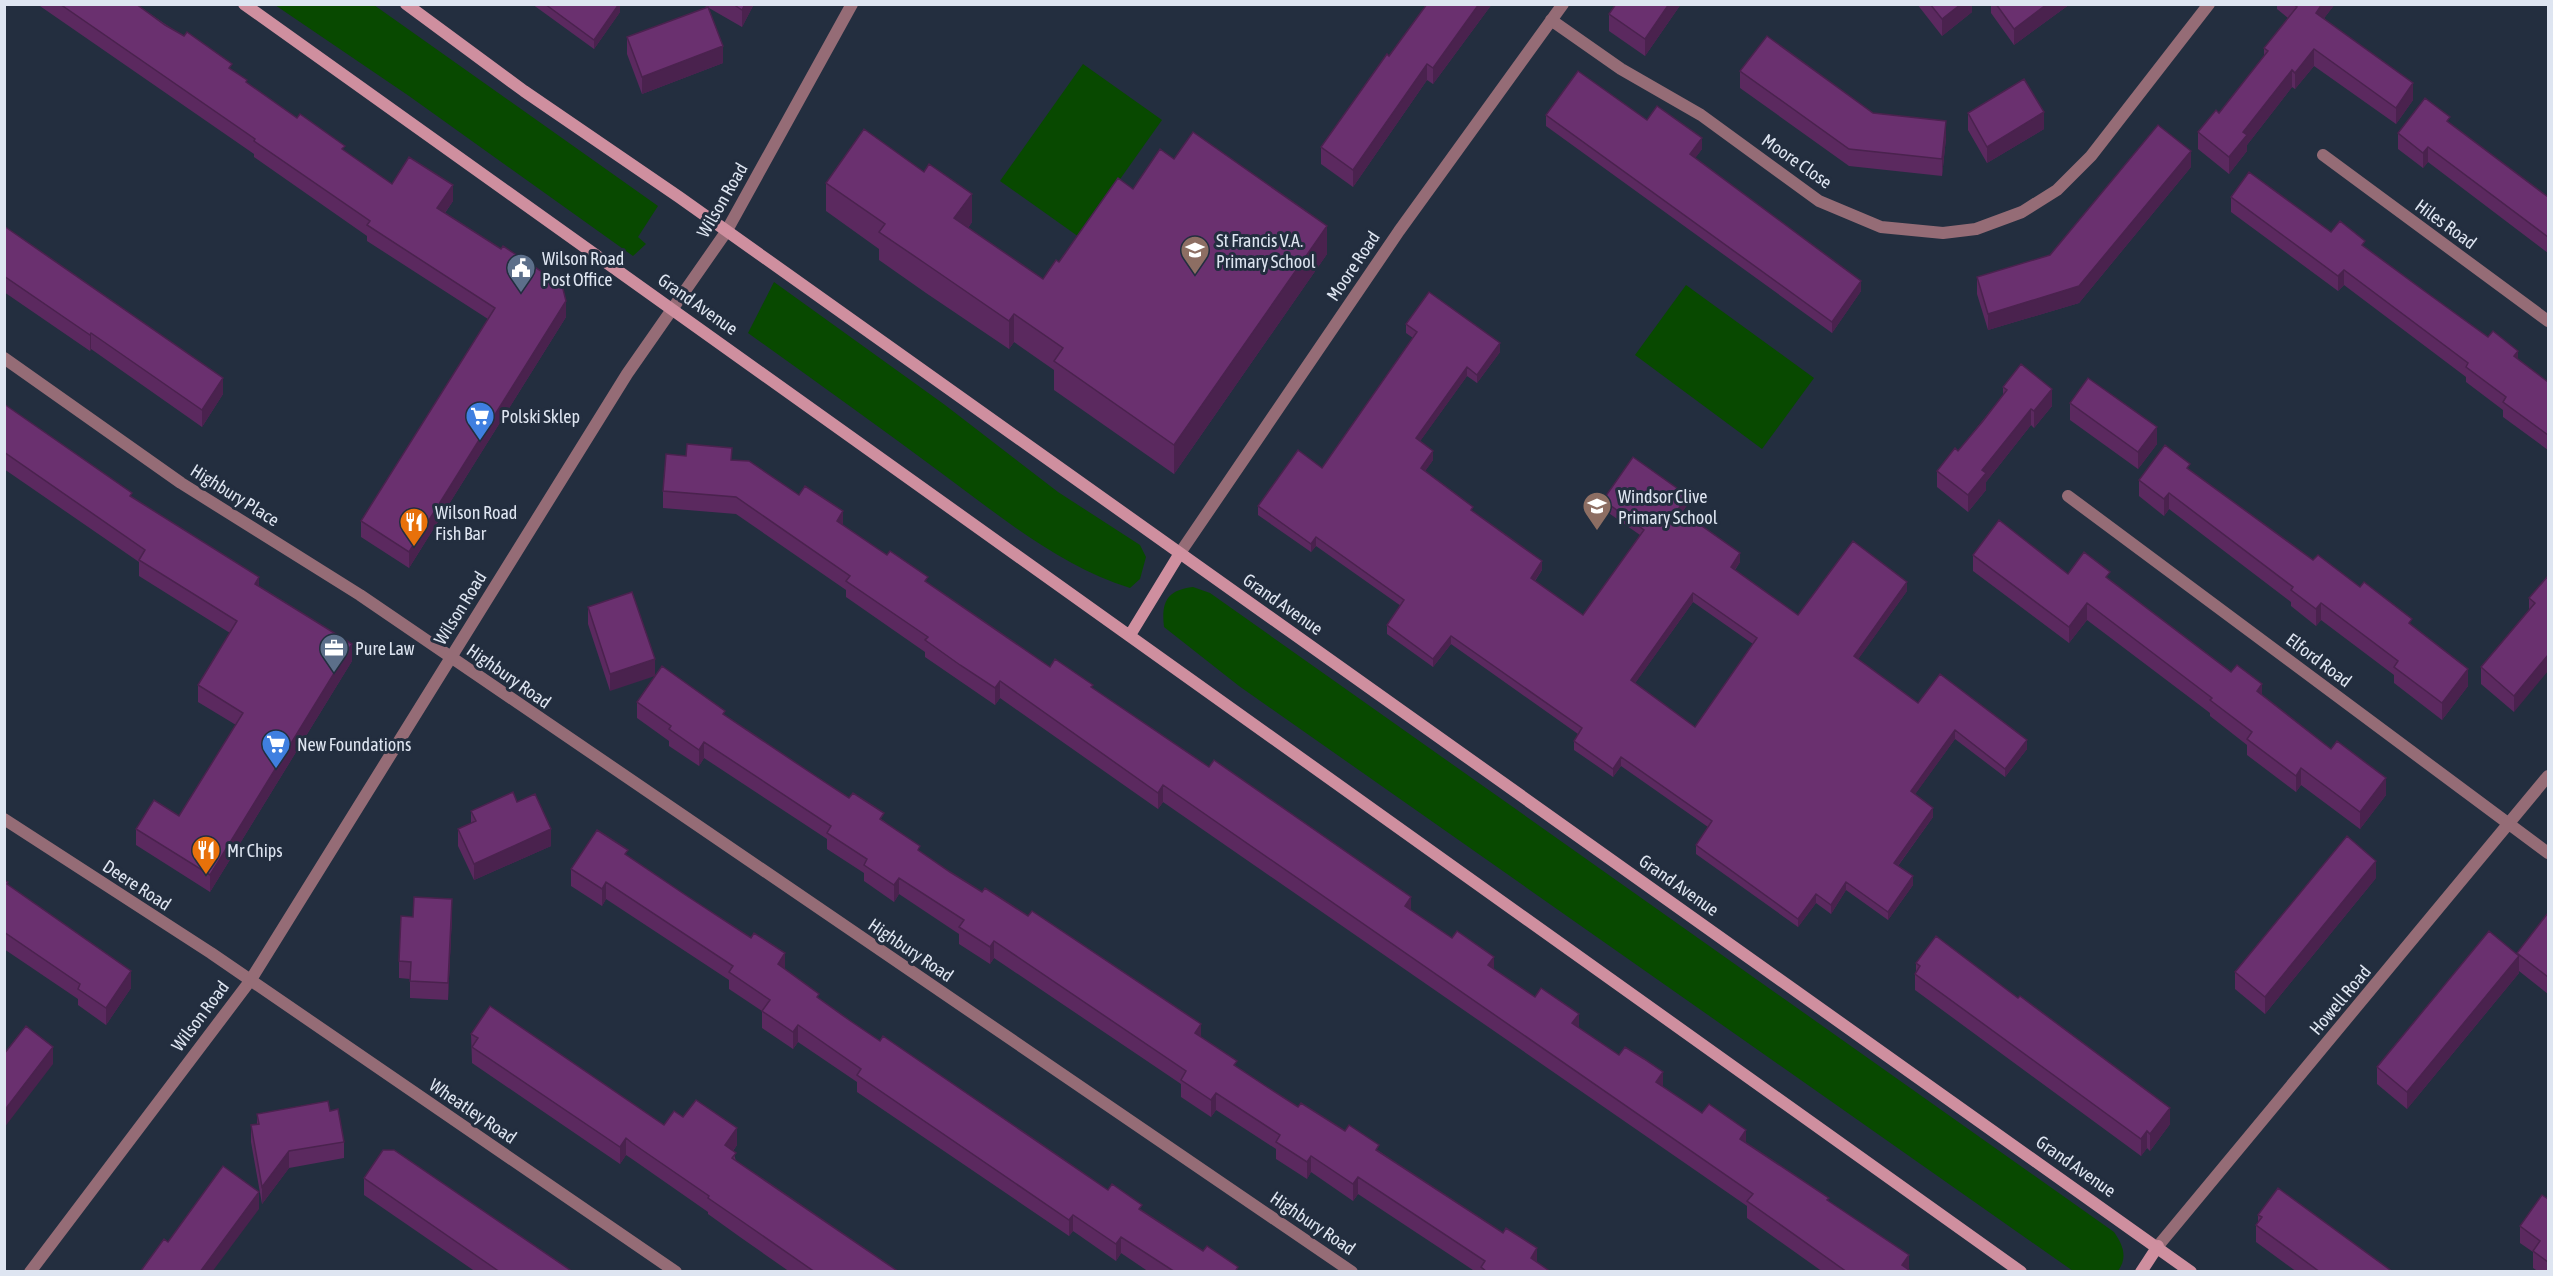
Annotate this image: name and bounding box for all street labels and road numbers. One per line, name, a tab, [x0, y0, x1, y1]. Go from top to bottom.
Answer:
street label: Moore Close	[1758, 129, 1836, 193]
street label: Wilson Road	[692, 159, 752, 241]
street label: Hiles Road	[2411, 195, 2481, 253]
street label: Moore Road	[1322, 227, 1384, 305]
street label: Grand Avenue	[654, 269, 742, 339]
street label: Highbury Place	[187, 460, 283, 530]
street label: Wilson Road	[429, 568, 491, 648]
street label: Grand Avenue	[1239, 569, 1327, 639]
street label: Elford Road	[2282, 629, 2356, 691]
street label: Highbury Road	[463, 639, 555, 713]
street label: Grand Avenue	[1635, 850, 1723, 920]
street label: Deere Road	[99, 855, 175, 915]
street label: Highbury Road	[865, 914, 957, 986]
street label: Howell Road	[2305, 961, 2375, 1039]
street label: Wilson Road	[167, 977, 233, 1055]
street label: Wheatley Road	[426, 1074, 520, 1148]
street label: Grand Avenue	[2032, 1131, 2120, 1201]
street label: Highbury Road	[1267, 1187, 1359, 1259]

